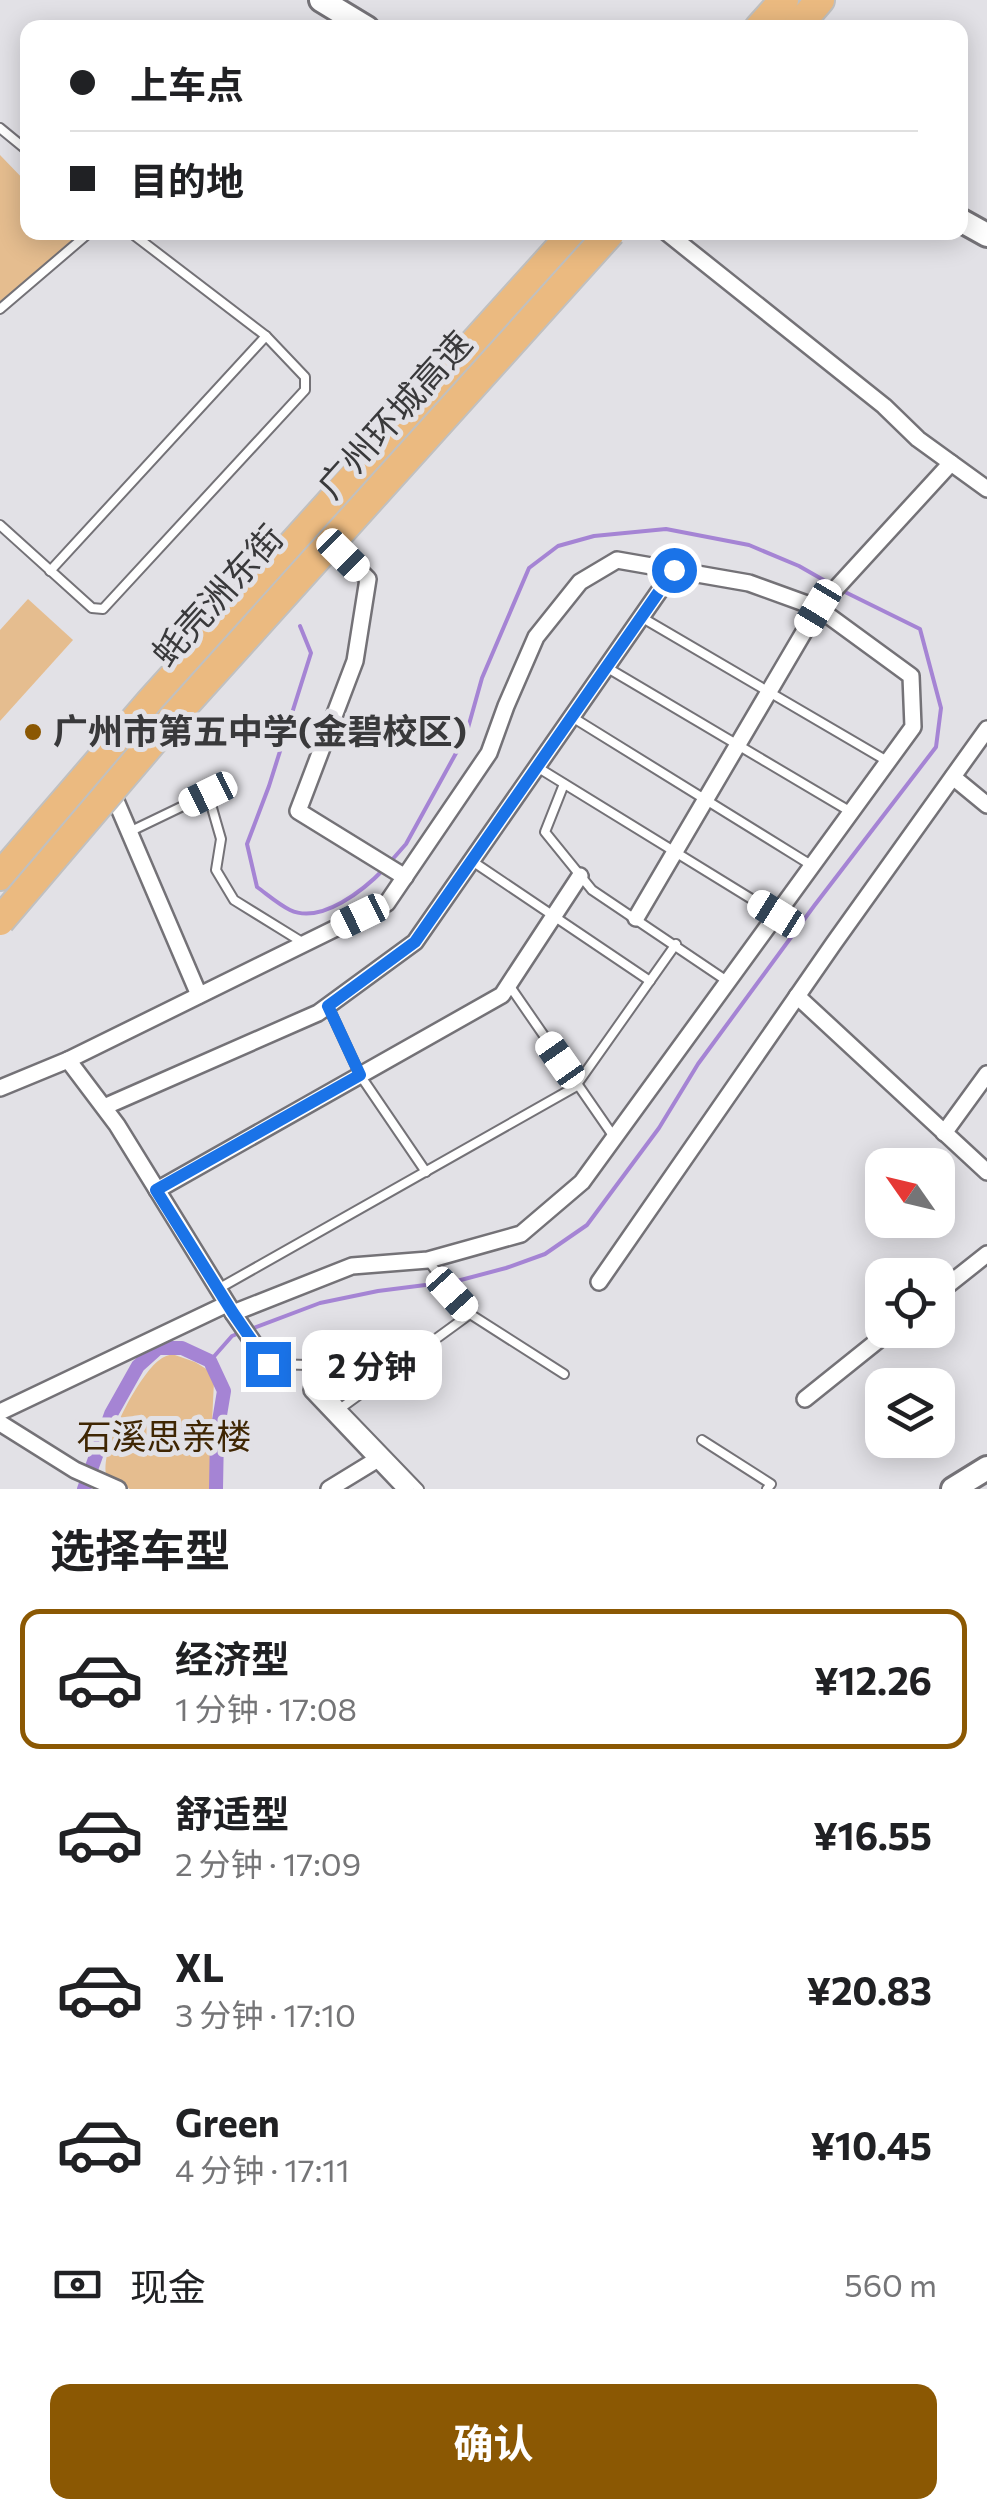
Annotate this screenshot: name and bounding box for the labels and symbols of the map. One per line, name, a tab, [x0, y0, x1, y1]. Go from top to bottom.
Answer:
street label: 广州环城高速	[307, 321, 479, 506]
street label: 蚝壳洲东街	[142, 515, 291, 674]
car	[311, 523, 375, 587]
route start	[652, 548, 697, 593]
car	[790, 575, 846, 641]
place label: 广州市第五中学(金碧校区)	[53, 708, 467, 751]
marker: 广州市第五中学(金碧校区)	[22, 721, 44, 743]
car	[174, 767, 242, 821]
car	[743, 885, 809, 943]
car	[326, 889, 394, 943]
car	[531, 1027, 589, 1093]
north arrow	[865, 1148, 955, 1238]
car	[421, 1262, 483, 1326]
callout: 2 分钟	[303, 1329, 443, 1399]
route end	[246, 1342, 291, 1387]
park label: 石溪思亲楼	[76, 1413, 252, 1456]

